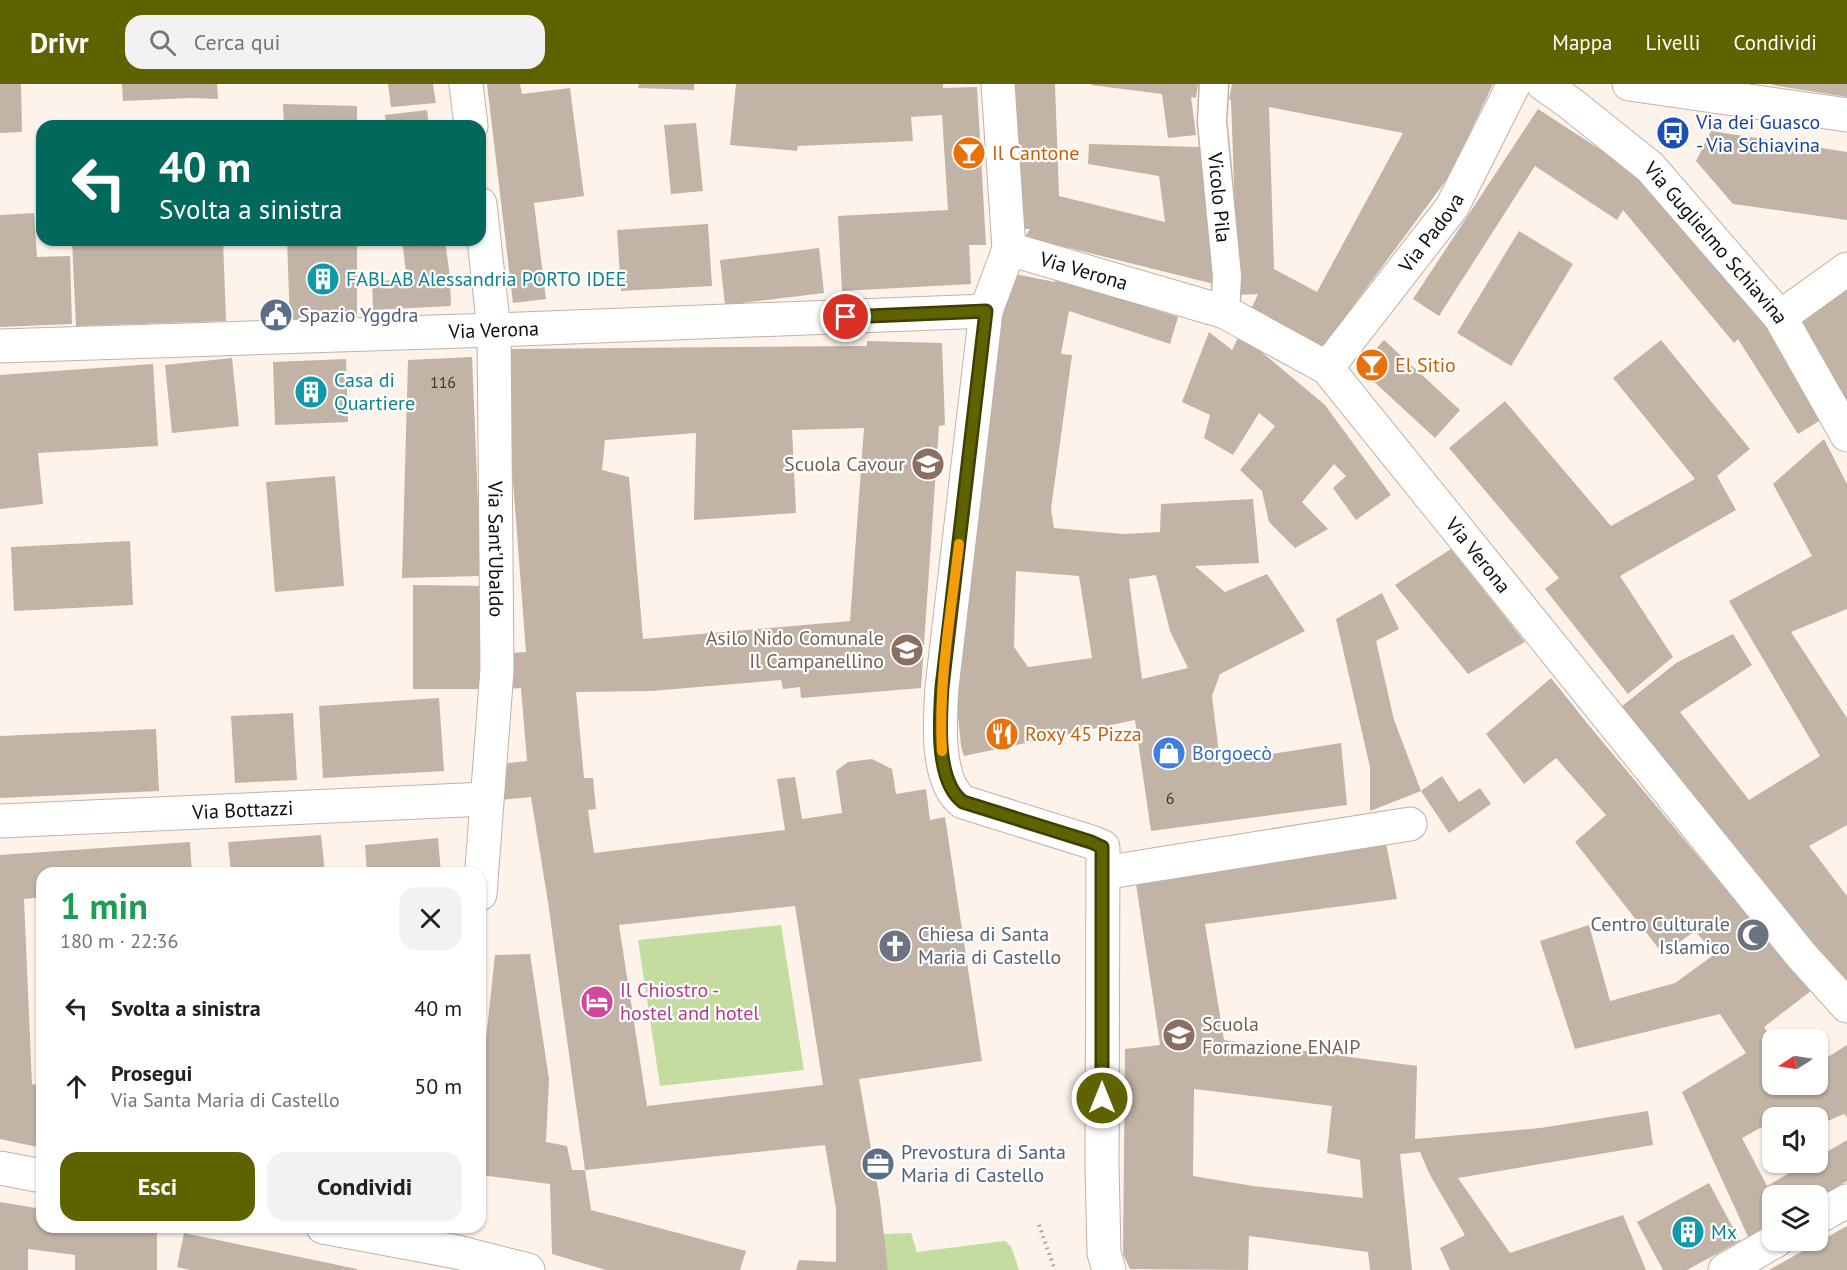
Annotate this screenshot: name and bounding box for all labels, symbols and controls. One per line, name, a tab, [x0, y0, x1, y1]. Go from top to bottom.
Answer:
search box	[125, 15, 545, 69]
text: Drivr	[30, 24, 89, 61]
icon: search	[146, 26, 179, 59]
text: Cerca qui	[194, 28, 280, 56]
text: Mappa	[1552, 29, 1612, 56]
text: Livelli	[1645, 29, 1700, 56]
text: Condividi	[1733, 29, 1817, 56]
place label: Via dei Guasco - Via Schiavina	[1695, 109, 1820, 158]
bus stop icon: Via dei Guasco - Via Schiavina	[1655, 115, 1691, 151]
bar icon: Il Cantone	[951, 135, 987, 171]
text: 40 m	[159, 139, 251, 194]
place label: Il Cantone	[992, 140, 1079, 166]
icon: left	[60, 144, 138, 222]
street label: Vicolo Pila	[1202, 150, 1237, 244]
street label: Via Guglielmo Schiavina	[1638, 155, 1794, 328]
street label: Via Padova	[1392, 189, 1470, 279]
text: Svolta a sinistra	[159, 192, 342, 226]
street label: Via Verona	[1036, 245, 1131, 296]
building icon: FABLAB Alessandria PORTO IDEE	[305, 261, 341, 297]
place label: FABLAB Alessandria PORTO IDEE	[346, 266, 627, 292]
pin	[820, 291, 871, 342]
public building icon: Spazio Yggdra	[258, 297, 294, 333]
icon: arrive	[829, 300, 862, 333]
place label: Spazio Yggdra	[299, 302, 419, 328]
street label: Via Verona	[447, 315, 539, 344]
bar icon: El Sitio	[1354, 347, 1390, 383]
place label: El Sitio	[1395, 352, 1456, 378]
place label: Casa di Quartiere	[334, 367, 415, 416]
house number: 116	[430, 372, 456, 392]
building icon: Casa di Quartiere	[293, 374, 329, 410]
school or university icon: Scuola Cavour	[910, 446, 946, 482]
place label: Scuola Cavour	[784, 451, 905, 477]
street label: Via Sant'Ubaldo	[482, 480, 510, 617]
street label: Via Verona	[1439, 511, 1517, 598]
place label: Asilo Nido Comunale Il Campanellino	[706, 625, 884, 674]
school or university icon: Asilo Nido Comunale Il Campanellino	[889, 632, 925, 668]
restaurant icon: Roxy 45 Pizza	[984, 716, 1020, 752]
place label: Roxy 45 Pizza	[1025, 721, 1142, 747]
shop icon: Borgoecò	[1151, 735, 1187, 771]
place label: Borgoecò	[1192, 740, 1272, 766]
house number: 6	[1166, 788, 1174, 808]
street label: Via Bottazzi	[191, 795, 294, 825]
text: 1 min	[60, 882, 148, 929]
button: close	[399, 887, 462, 950]
place label: Centro Culturale Islamico	[1591, 911, 1730, 960]
mosque icon: Centro Culturale Islamico	[1735, 917, 1771, 953]
place label: Chiesa di Santa Maria di Castello	[918, 921, 1061, 970]
text: 180 m · 22:36	[60, 928, 178, 954]
church icon: Chiesa di Santa Maria di Castello	[877, 928, 913, 964]
place label: Il Chiostro - hostel and hotel	[620, 977, 759, 1026]
hotel icon: Il Chiostro - hostel and hotel	[579, 984, 615, 1020]
icon: left	[60, 992, 93, 1025]
text: Svolta a sinistra	[111, 994, 261, 1022]
text: 40 m	[414, 994, 462, 1022]
place label: Scuola Formazione ENAIP	[1202, 1011, 1360, 1060]
school or university icon: Scuola Formazione ENAIP	[1161, 1017, 1197, 1053]
north arrow	[1762, 1029, 1828, 1095]
map controls	[1762, 1029, 1828, 1251]
text: Prosegui	[111, 1059, 192, 1087]
position arrow	[1070, 1066, 1134, 1130]
icon: ahead	[60, 1070, 93, 1103]
text: 50 m	[414, 1072, 462, 1100]
text: Via Santa Maria di Castello	[111, 1087, 340, 1113]
button: sound	[1762, 1107, 1828, 1173]
place label: Prevostura di Santa Maria di Castello	[901, 1139, 1066, 1188]
office icon: Prevostura di Santa Maria di Castello	[860, 1146, 896, 1182]
button: Esci	[60, 1152, 255, 1221]
button: Condividi	[267, 1152, 462, 1221]
button: layers	[1762, 1185, 1828, 1251]
building icon: Mx	[1670, 1214, 1706, 1250]
place label: Mx	[1711, 1219, 1737, 1245]

